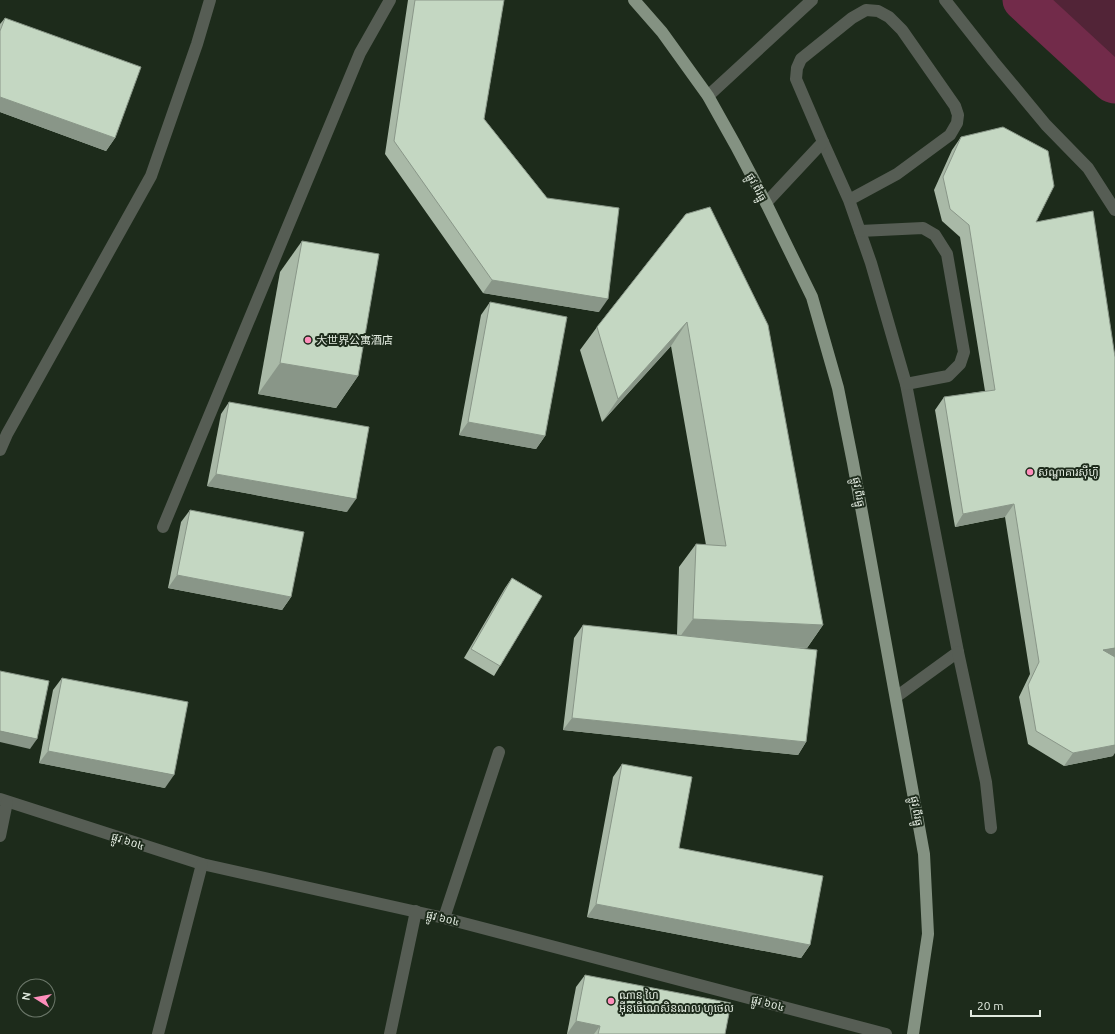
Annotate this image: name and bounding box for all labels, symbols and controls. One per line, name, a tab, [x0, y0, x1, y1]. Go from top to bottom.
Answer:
street label: ផ្លូវ ពីរធ្នូ	[741, 171, 770, 205]
place label: 大世界公寓酒店	[316, 334, 393, 346]
marker: 大世界公寓酒店	[303, 335, 313, 345]
place label: សណ្ឋាគារស៊ីហ៊ូ	[1038, 465, 1099, 479]
marker: សណ្ឋាគារស៊ីហ៊ូ	[1025, 467, 1035, 477]
street label: ផ្លូវ ពីរធ្នូ	[846, 476, 868, 509]
street label: ផ្លូវ ពីរធ្នូ	[904, 795, 926, 828]
street label: ផ្លូវ ៦០៤	[109, 830, 146, 856]
street label: ផ្លូវ ៦០៤	[424, 908, 461, 932]
north arrow	[16, 978, 56, 1018]
place label: ណាន ហៃ អ៊ីនធើណេសិនណល ហូថេល	[619, 988, 734, 1015]
text: N	[20, 991, 33, 1001]
scale bar	[971, 992, 1040, 1018]
street label: ផ្លូវ ៦០៤	[749, 993, 786, 1017]
marker: ណាន ហៃ អ៊ីនធើណេសិនណល ហូថេល	[606, 996, 616, 1006]
text: 20 m	[977, 999, 1004, 1012]

